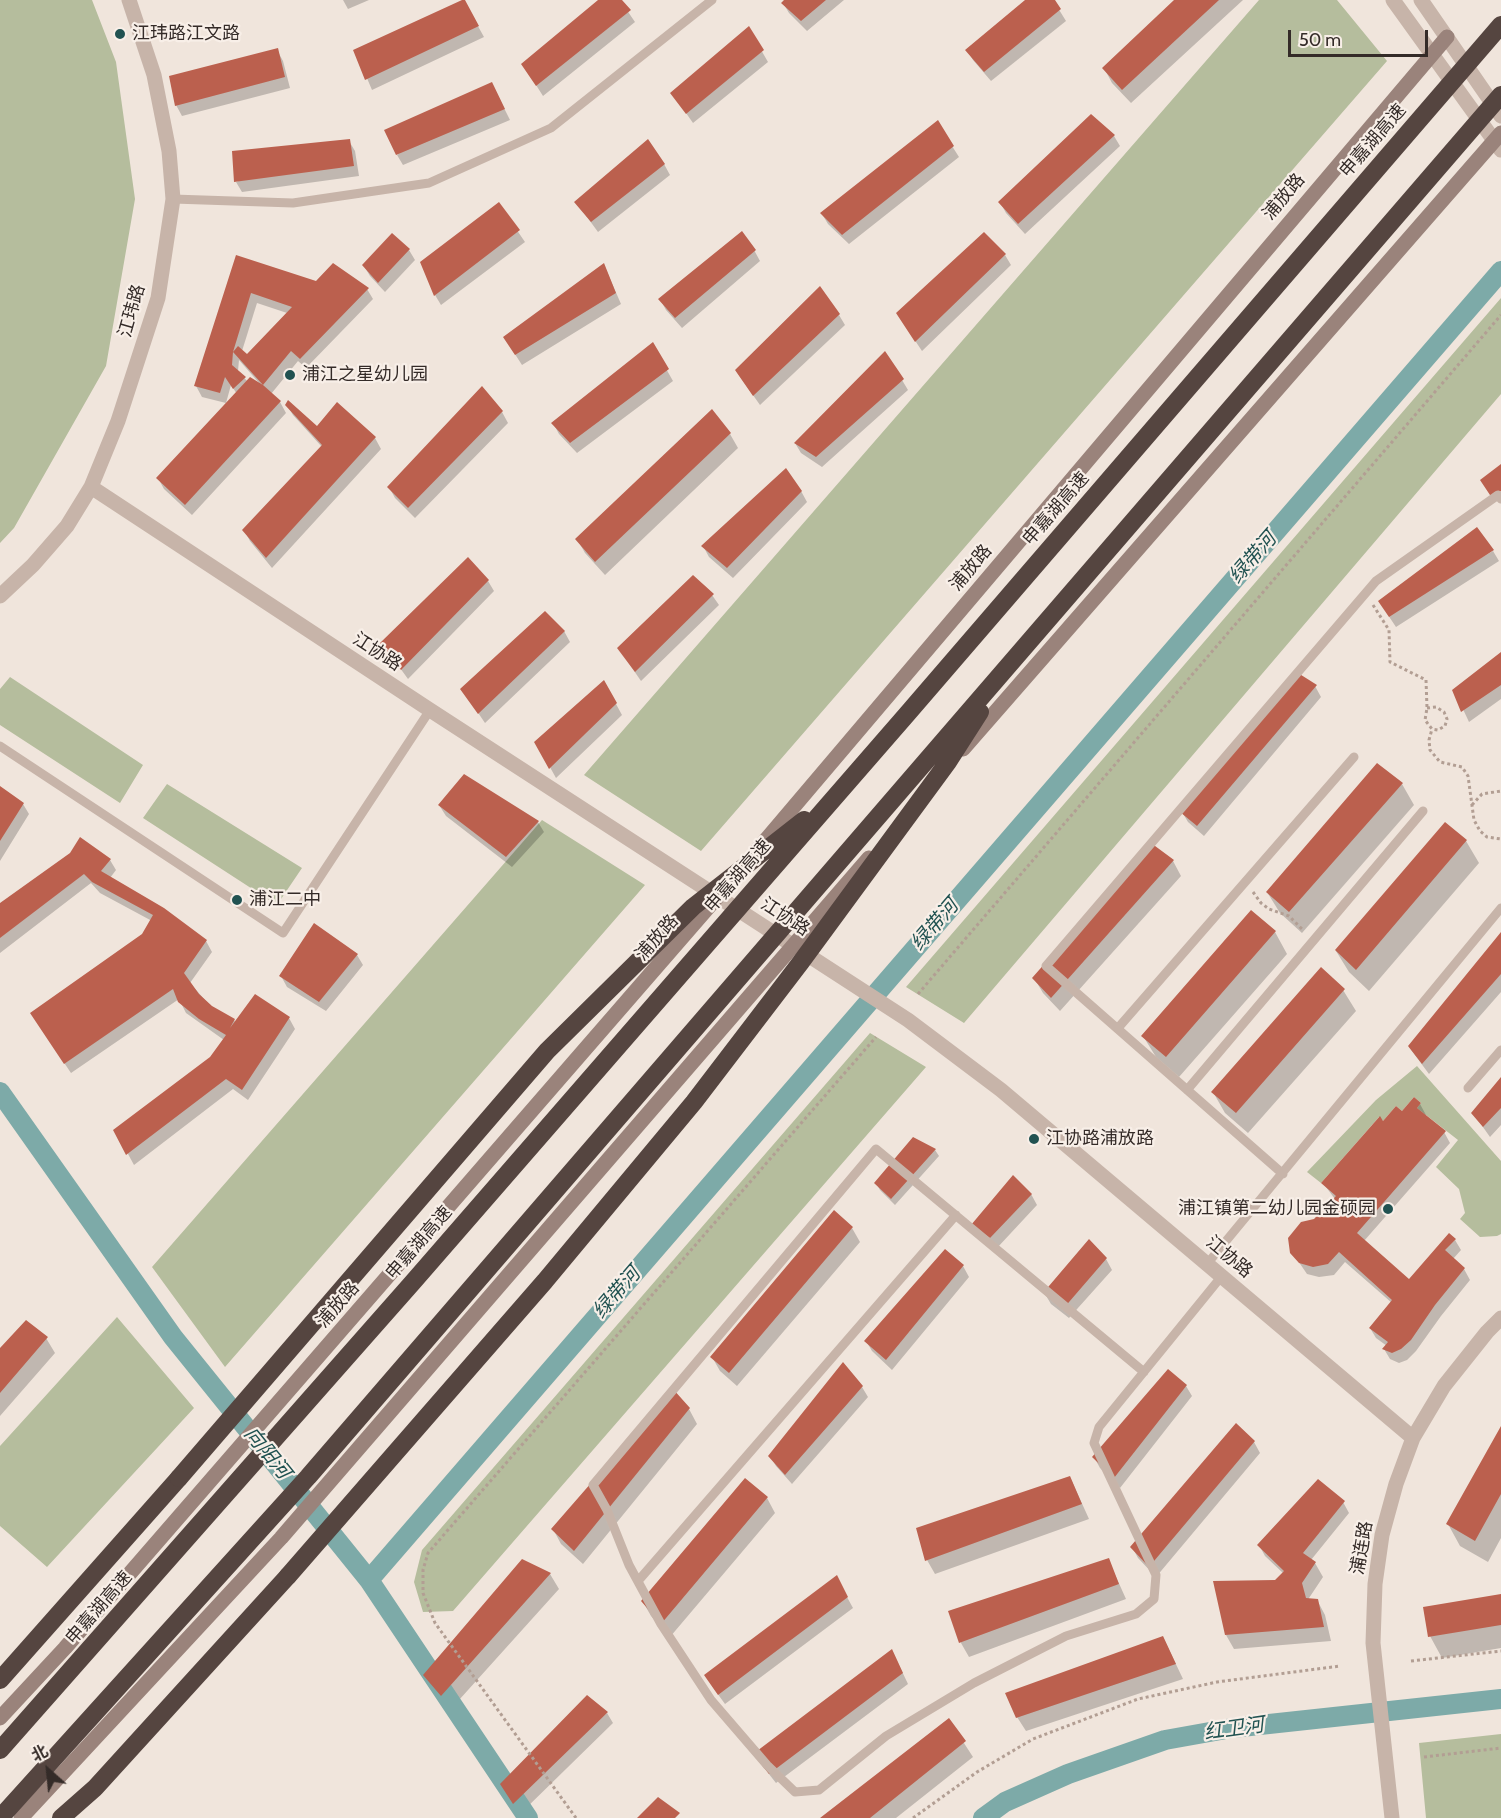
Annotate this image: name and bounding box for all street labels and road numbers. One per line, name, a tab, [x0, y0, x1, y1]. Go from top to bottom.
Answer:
street label: 申嘉湖高速	[1335, 100, 1411, 182]
street label: 浦放路	[1258, 169, 1310, 225]
street label: 江玮路	[114, 282, 150, 340]
street label: 申嘉湖高速	[1018, 468, 1094, 550]
street label: 浦放路	[945, 540, 997, 596]
street label: 江协路	[348, 628, 406, 676]
street label: 申嘉湖高速	[700, 835, 776, 917]
street label: 江协路	[756, 893, 814, 941]
street label: 浦放路	[631, 911, 683, 965]
street label: 申嘉湖高速	[381, 1202, 457, 1284]
street label: 江协路	[1201, 1231, 1257, 1283]
street label: 浦放路	[312, 1278, 364, 1332]
street label: 浦连路	[1347, 1520, 1377, 1576]
street label: 申嘉湖高速	[61, 1567, 137, 1649]

